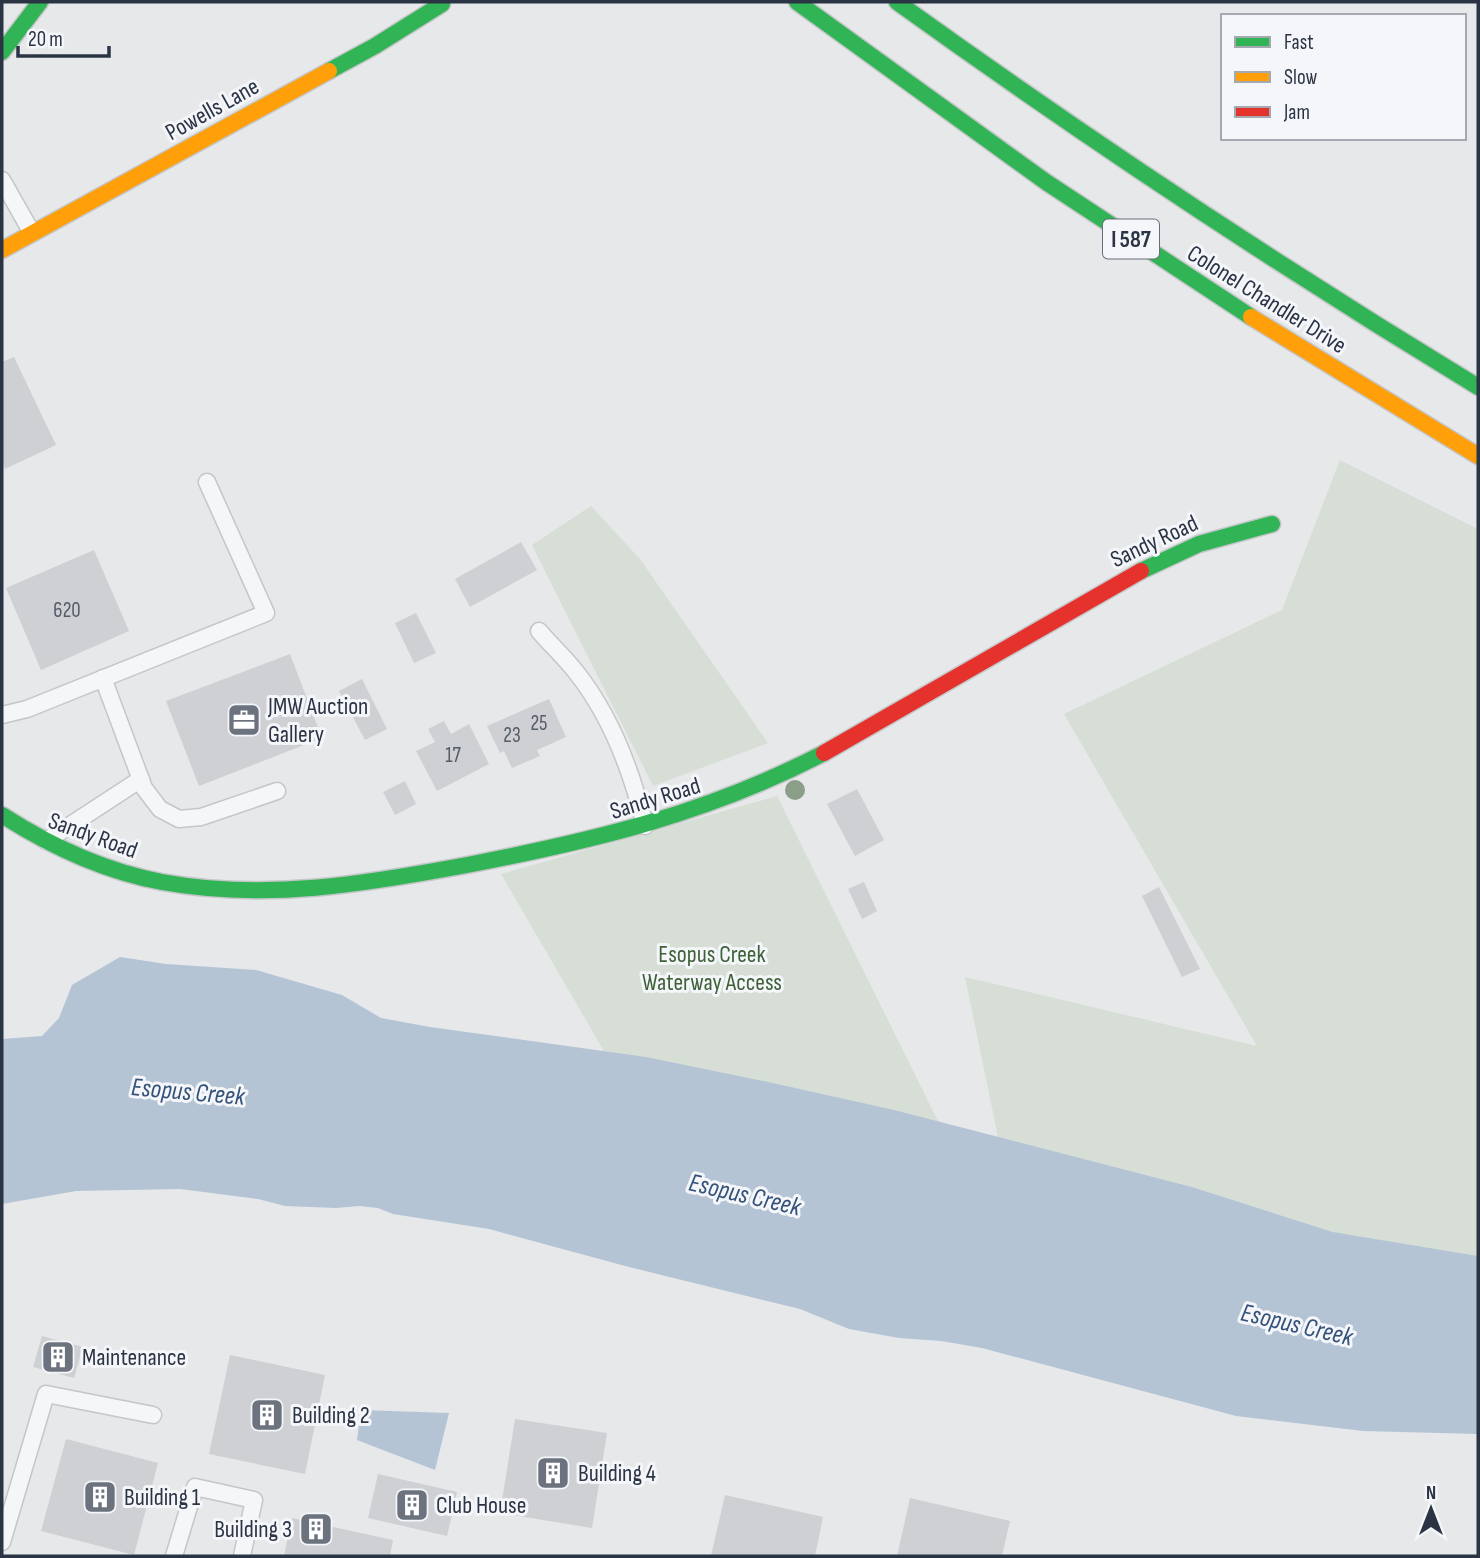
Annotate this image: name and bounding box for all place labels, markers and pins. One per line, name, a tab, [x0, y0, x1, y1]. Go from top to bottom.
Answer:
place label: JMW Auction Gallery	[267, 692, 368, 749]
office icon: JMW Auction Gallery	[225, 701, 263, 739]
building icon: Maintenance	[39, 1338, 77, 1376]
place label: Maintenance	[82, 1343, 186, 1372]
building icon: Building 2	[248, 1396, 286, 1434]
place label: Building 2	[292, 1401, 370, 1430]
building icon: Building 4	[534, 1454, 572, 1492]
place label: Building 4	[578, 1459, 656, 1488]
building icon: Building 1	[81, 1478, 119, 1516]
place label: Building 1	[124, 1483, 201, 1512]
building icon: Club House	[393, 1486, 431, 1524]
place label: Club House	[436, 1491, 526, 1520]
building icon: Building 3	[297, 1510, 335, 1548]
place label: Building 3	[214, 1515, 292, 1544]

